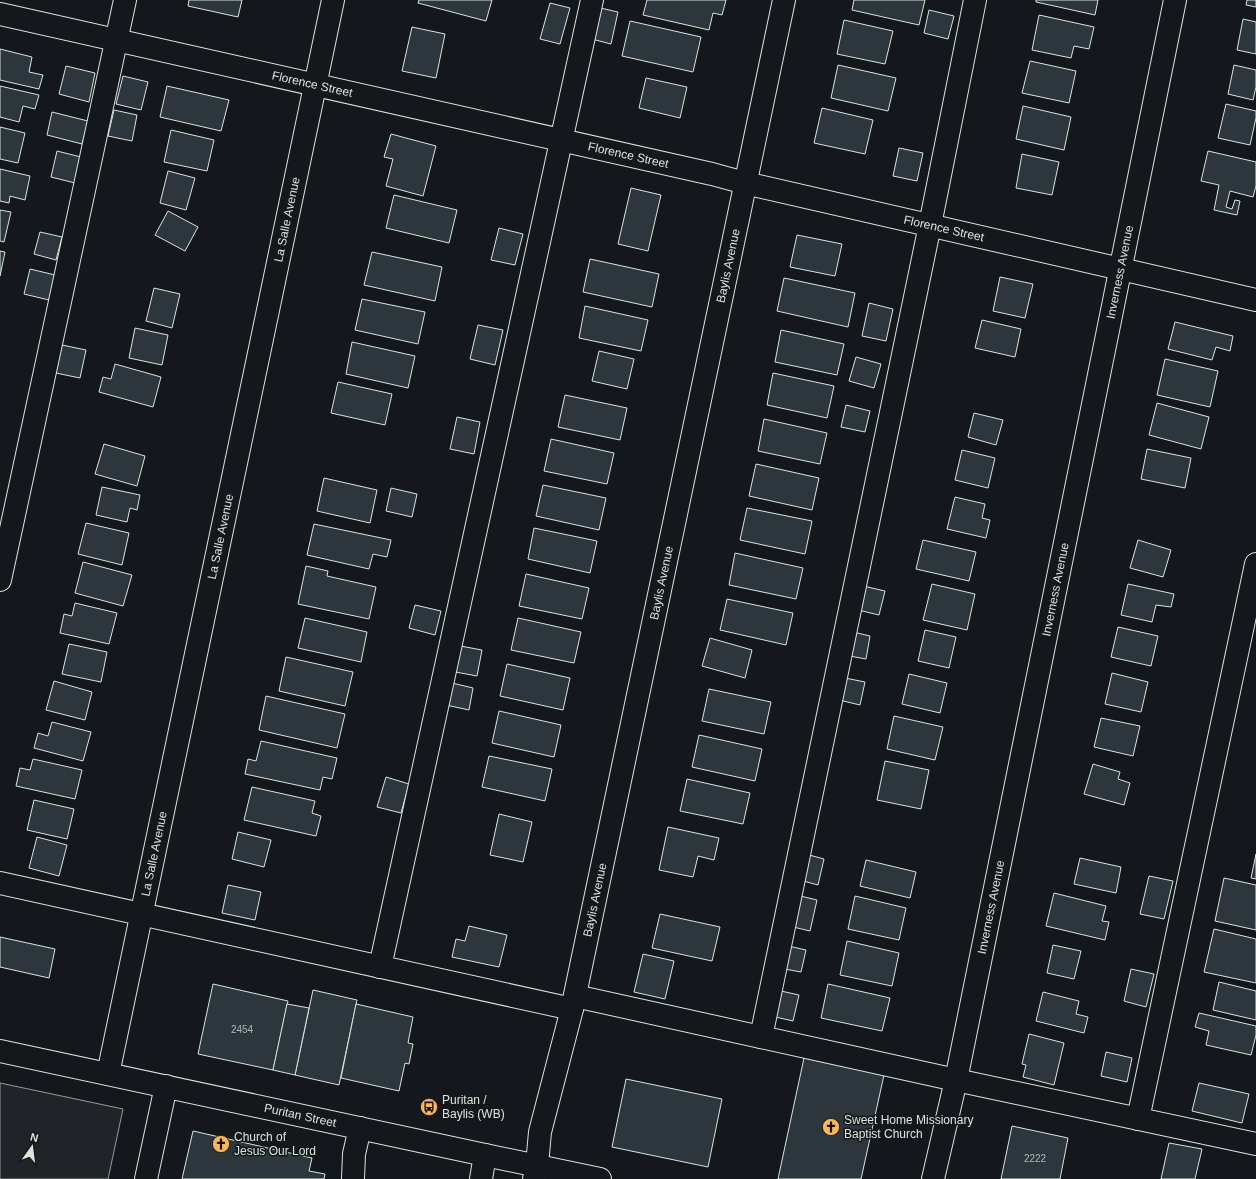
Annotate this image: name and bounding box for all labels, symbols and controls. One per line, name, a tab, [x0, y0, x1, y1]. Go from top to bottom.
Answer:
street label: Florence Street	[271, 68, 354, 100]
street label: Florence Street	[587, 139, 671, 171]
street label: La Salle Avenue	[271, 175, 303, 263]
street label: Florence Street	[902, 213, 986, 245]
street label: Inverness Avenue	[1103, 224, 1136, 320]
street label: Baylis Avenue	[714, 227, 743, 304]
street label: La Salle Avenue	[205, 493, 236, 581]
street label: Inverness Avenue	[1039, 541, 1072, 638]
street label: Baylis Avenue	[647, 544, 676, 621]
street label: La Salle Avenue	[138, 810, 170, 898]
street label: Inverness Avenue	[975, 859, 1007, 955]
street label: Baylis Avenue	[580, 861, 610, 938]
house number: 2454	[231, 1024, 254, 1035]
place label: Puritan / Baylis (WB)	[442, 1093, 505, 1121]
bus stop icon: Puritan / Baylis (WB)	[419, 1097, 439, 1117]
street label: Puritan Street	[263, 1101, 338, 1130]
place label: Sweet Home Missionary Baptist Church	[844, 1113, 973, 1141]
church icon: Sweet Home Missionary Baptist Church	[821, 1117, 841, 1137]
north arrow	[12, 1127, 52, 1167]
place label: Church of Jesus Our Lord	[234, 1130, 316, 1158]
text: N	[29, 1131, 40, 1144]
church icon: Church of Jesus Our Lord	[211, 1134, 231, 1154]
house number: 2222	[1024, 1153, 1047, 1164]

